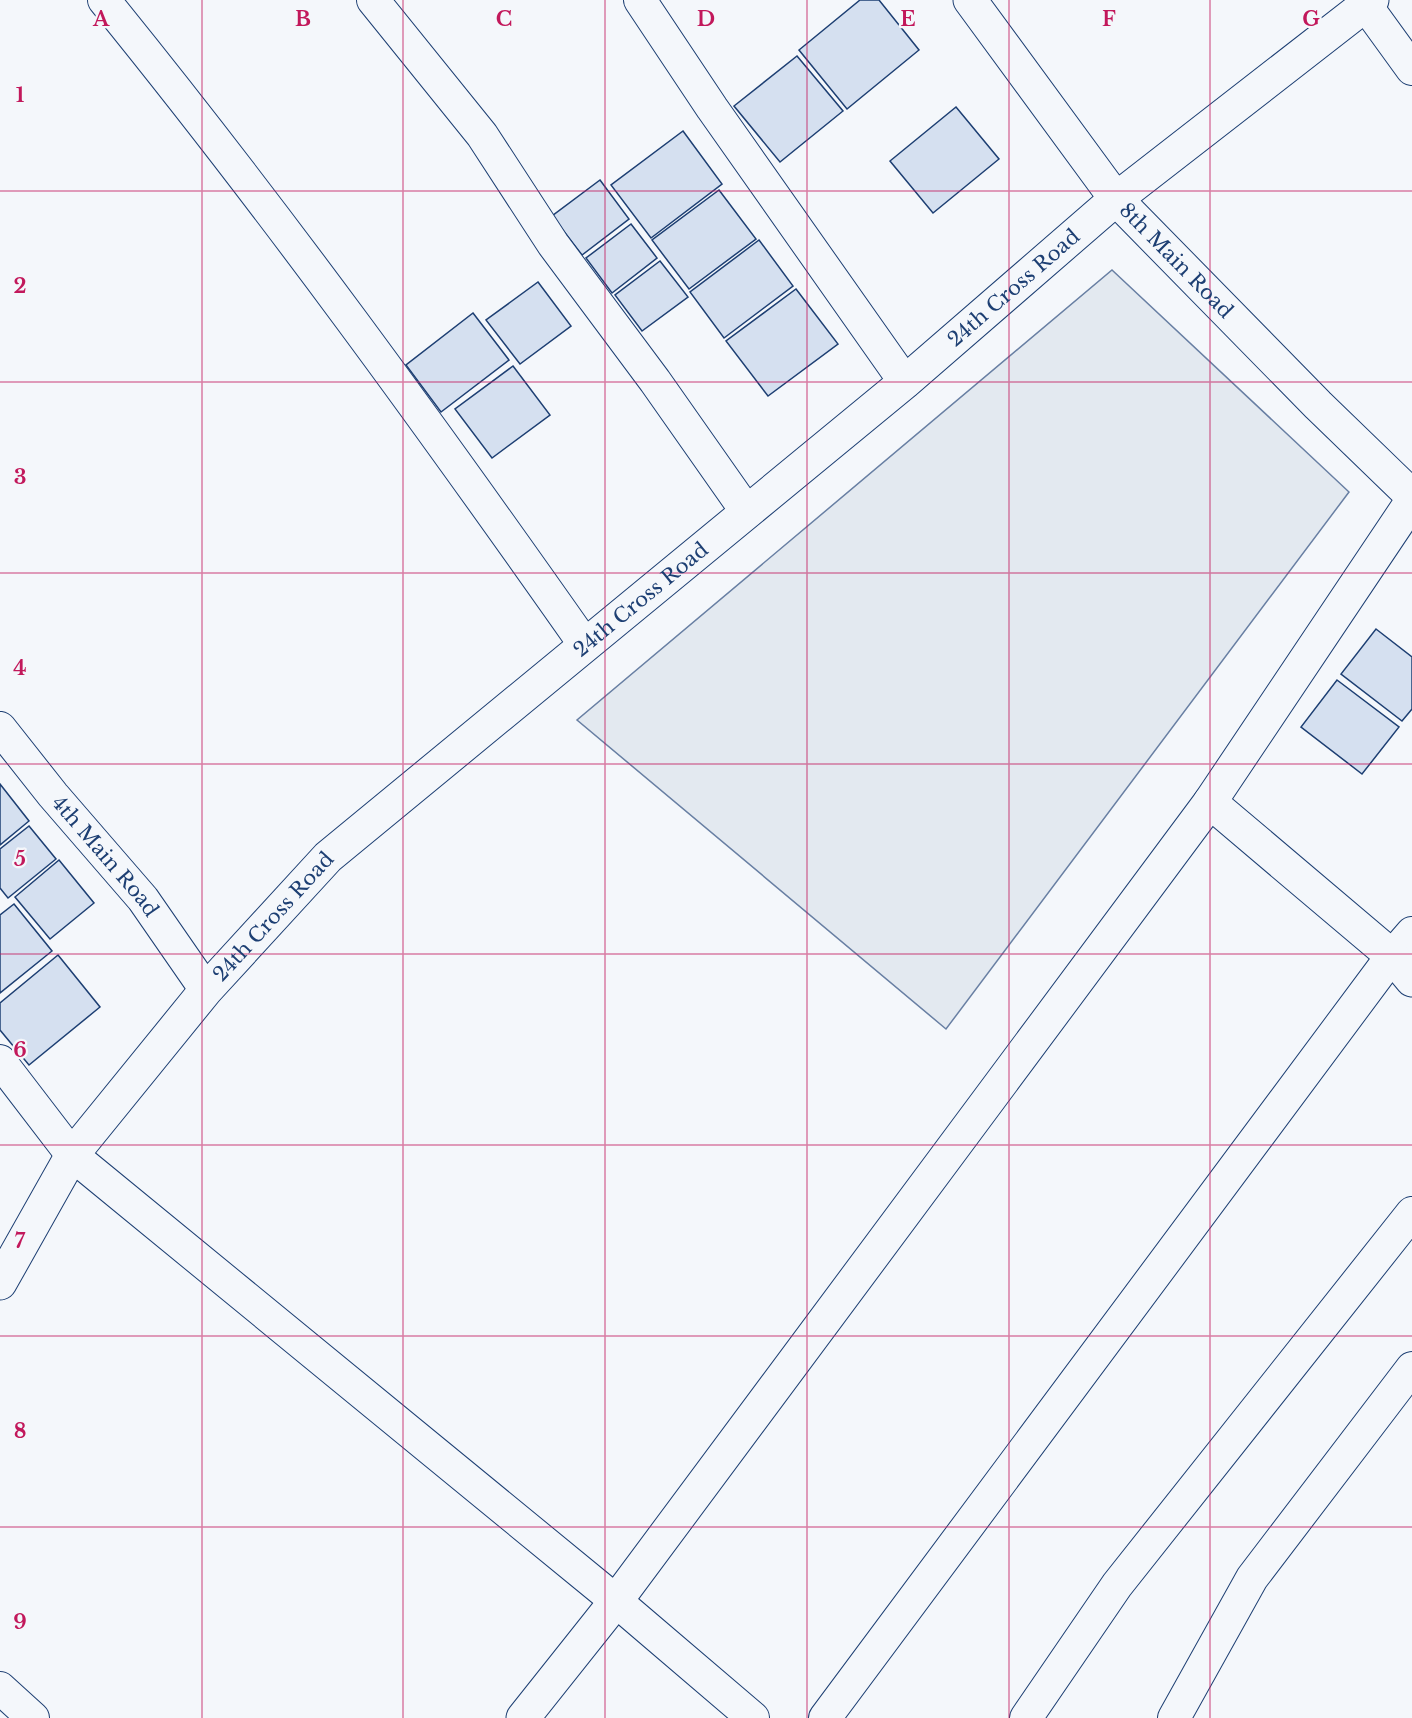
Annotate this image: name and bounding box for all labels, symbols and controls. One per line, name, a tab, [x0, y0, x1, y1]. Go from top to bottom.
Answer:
text: A	[92, 7, 110, 31]
text: B	[295, 7, 311, 31]
text: C	[496, 7, 512, 31]
text: D	[697, 7, 715, 31]
text: E	[900, 7, 916, 31]
text: F	[1102, 7, 1116, 31]
text: G	[1302, 7, 1320, 31]
text: 1	[16, 83, 25, 107]
street label: 8th Main Road	[1115, 198, 1238, 323]
street label: 24th Cross Road	[943, 224, 1084, 352]
text: 2	[13, 274, 27, 298]
text: 3	[14, 465, 26, 489]
street label: 24th Cross Road	[569, 537, 713, 662]
text: 4	[13, 656, 27, 680]
street label: 4th Main Road	[47, 791, 164, 921]
text: 5	[14, 847, 26, 871]
street label: 24th Cross Road	[208, 847, 339, 986]
text: 6	[13, 1038, 27, 1062]
text: 7	[15, 1229, 26, 1253]
text: 8	[14, 1419, 26, 1443]
text: 9	[13, 1610, 27, 1634]

